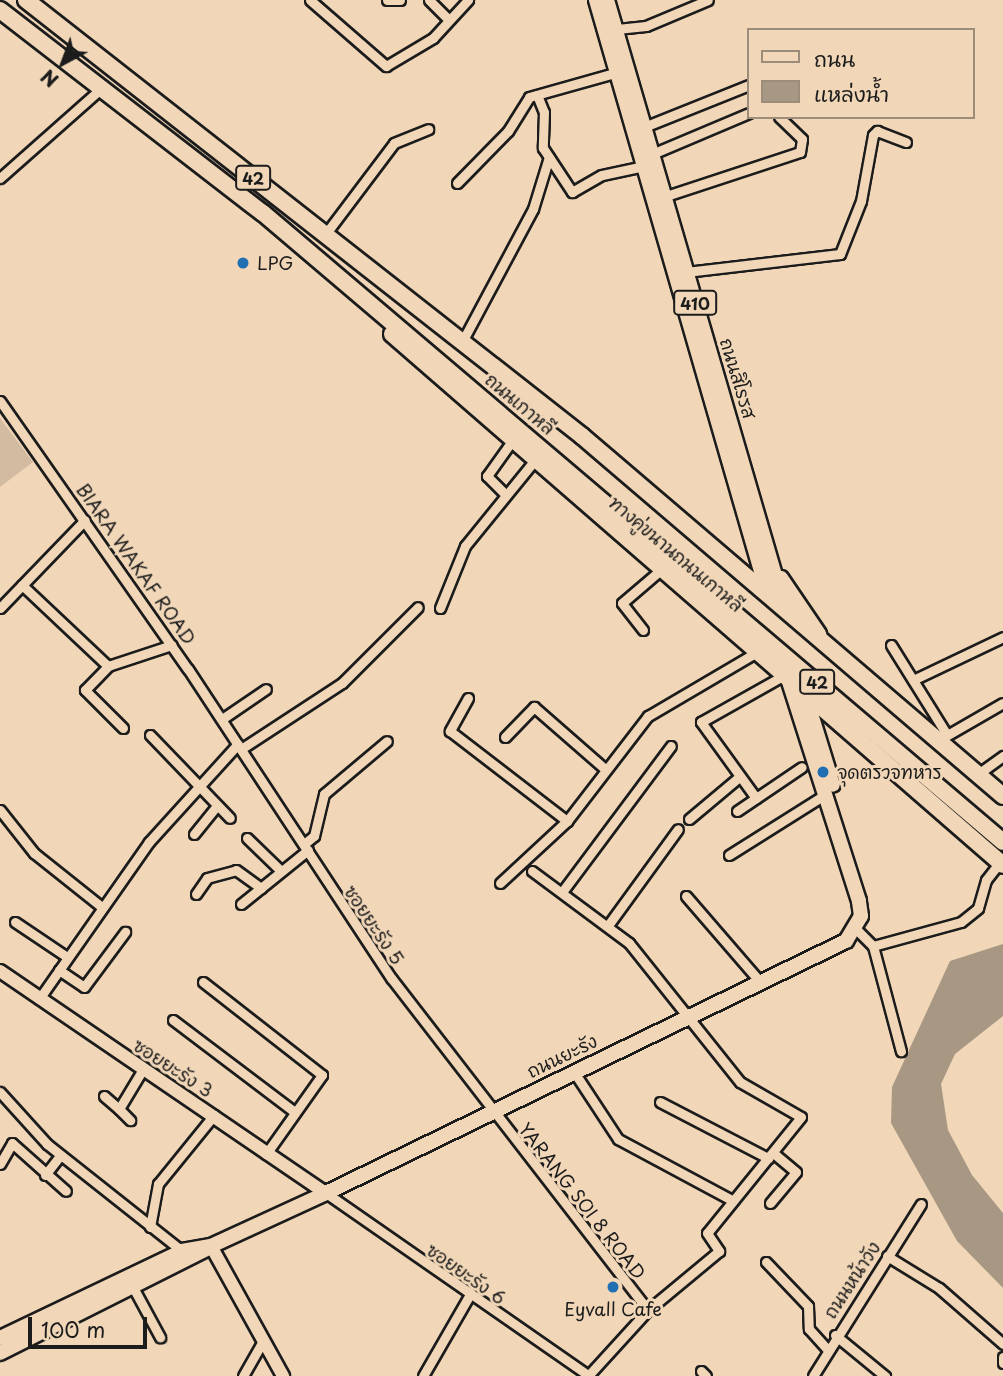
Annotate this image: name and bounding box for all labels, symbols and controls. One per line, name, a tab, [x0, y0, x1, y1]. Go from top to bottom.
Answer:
north arrow	[28, 28, 98, 98]
legend	[748, 28, 975, 119]
text: ถนน	[814, 42, 855, 74]
text: N	[34, 63, 64, 94]
text: แหล่งน้ำ	[814, 77, 889, 109]
road number: 42	[234, 166, 272, 190]
place label: LPG	[257, 252, 293, 274]
marker: LPG	[235, 255, 251, 271]
road number: 410	[672, 290, 718, 316]
street label: ถนนสิโรรส	[716, 335, 760, 421]
street label: ถนนเกาหลี	[481, 369, 559, 439]
street label: BIARA WAKAF ROAD	[72, 479, 200, 649]
street label: ทางคู่ขนานถนนเกาหลี	[605, 492, 747, 616]
road number: 42	[798, 670, 836, 694]
place label: จุดตรวจทหาร	[837, 761, 942, 783]
marker: จุดตรวจทหาร	[815, 764, 831, 780]
street label: ซอยยะรัง 5	[340, 881, 408, 969]
street label: ถนนยะรัง	[523, 1030, 601, 1082]
street label: ซอยยะรัง 3	[129, 1034, 217, 1102]
street label: YARANG SOI 8 ROAD	[514, 1118, 650, 1284]
street label: ถนนหน้าวัง	[819, 1238, 885, 1322]
street label: ซอยยะรัง 6	[422, 1239, 510, 1309]
marker: Eyvall Cafe	[605, 1279, 621, 1295]
place label: Eyvall Cafe	[564, 1298, 662, 1320]
scale bar	[32, 1302, 150, 1346]
text: 100 m	[41, 1313, 105, 1345]

